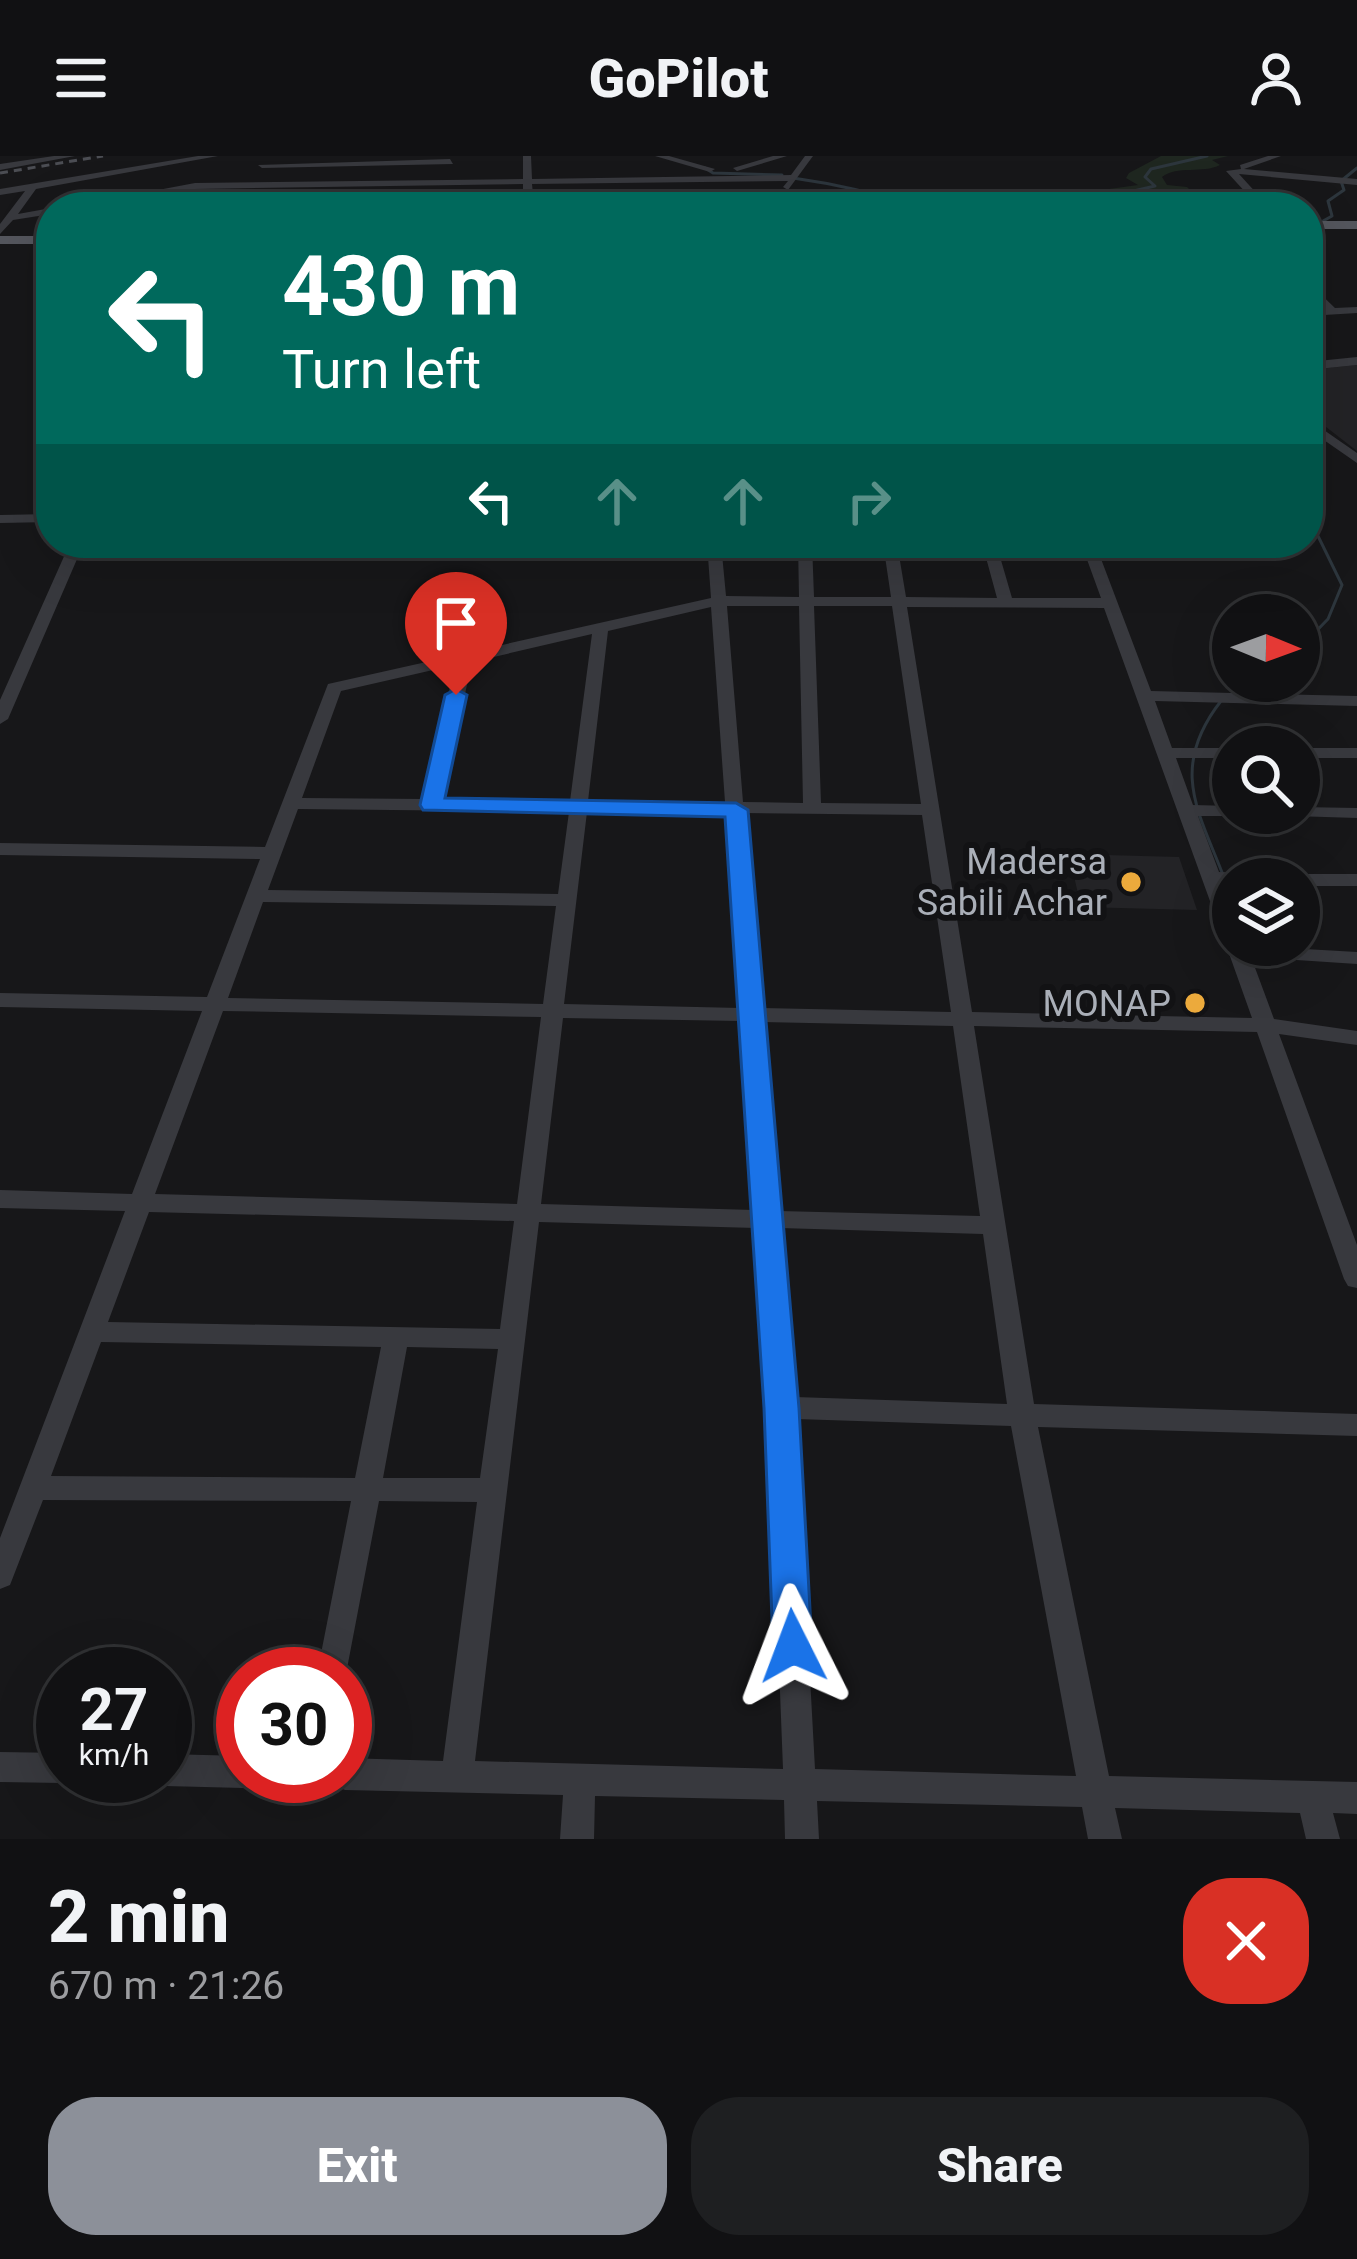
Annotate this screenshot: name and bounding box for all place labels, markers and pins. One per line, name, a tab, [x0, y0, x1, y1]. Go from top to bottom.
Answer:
pin	[405, 572, 507, 695]
place label: Madersa Sabili Achar	[917, 841, 1107, 924]
marker: Madersa Sabili Achar	[1118, 869, 1144, 895]
place label: MONAP	[1043, 983, 1171, 1025]
marker: MONAP	[1182, 990, 1208, 1016]

